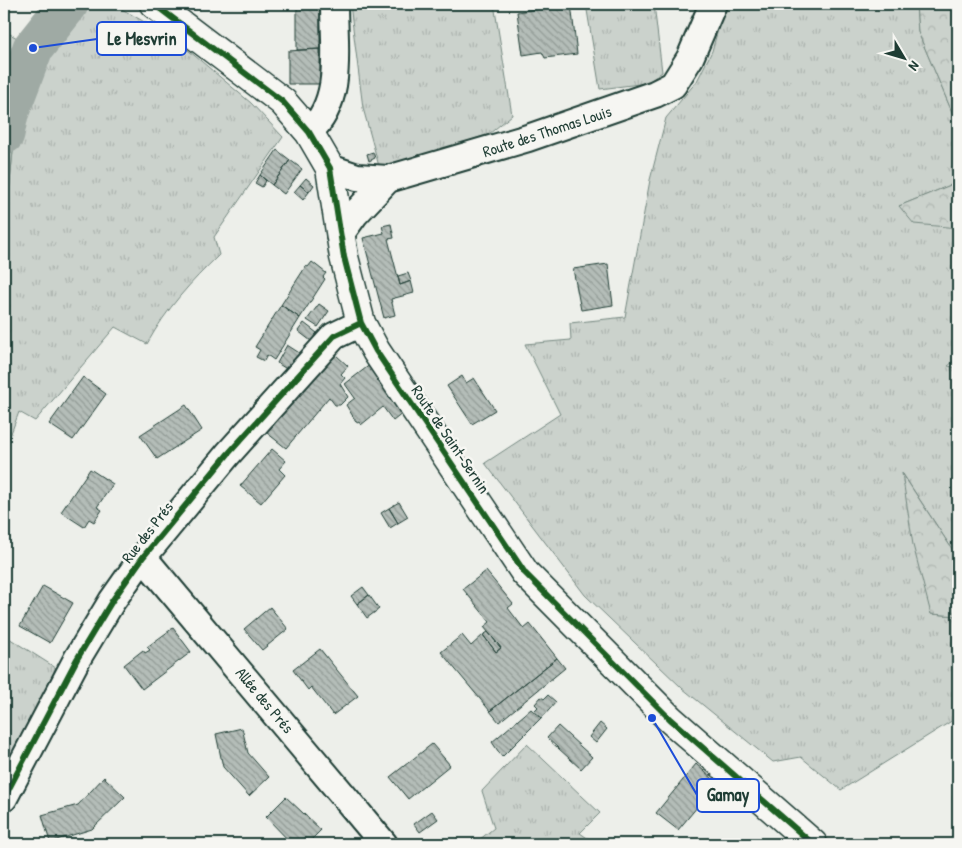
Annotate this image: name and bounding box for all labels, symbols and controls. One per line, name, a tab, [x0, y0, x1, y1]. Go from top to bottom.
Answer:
callout: Le Mesvrin	[97, 22, 186, 55]
text: Le Mesvrin	[107, 26, 177, 51]
north arrow	[880, 32, 930, 82]
text: N	[905, 58, 924, 76]
street label: Route des Thomas Louis	[480, 100, 614, 162]
street label: Route de Saint-Sernin	[407, 381, 495, 497]
street label: Rue des Prés	[116, 497, 178, 567]
street label: Allée des Prés	[231, 662, 299, 738]
callout: Gamay	[697, 779, 759, 812]
text: Gamay	[707, 782, 750, 808]

